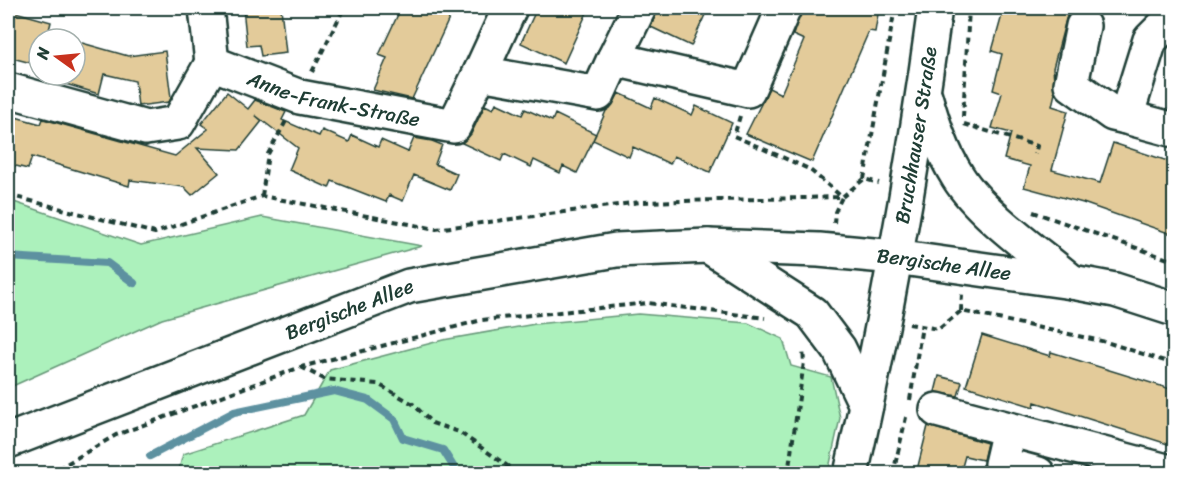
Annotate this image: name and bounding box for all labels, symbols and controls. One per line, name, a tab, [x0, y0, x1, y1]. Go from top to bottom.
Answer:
north arrow	[27, 27, 87, 87]
text: N	[27, 43, 59, 63]
street label: Bruchhauser Straße	[885, 44, 948, 227]
street label: Anne-Frank-Straße	[241, 61, 423, 137]
street label: Bergische Allee	[875, 238, 1013, 291]
street label: Bergische Allee	[280, 269, 419, 350]

